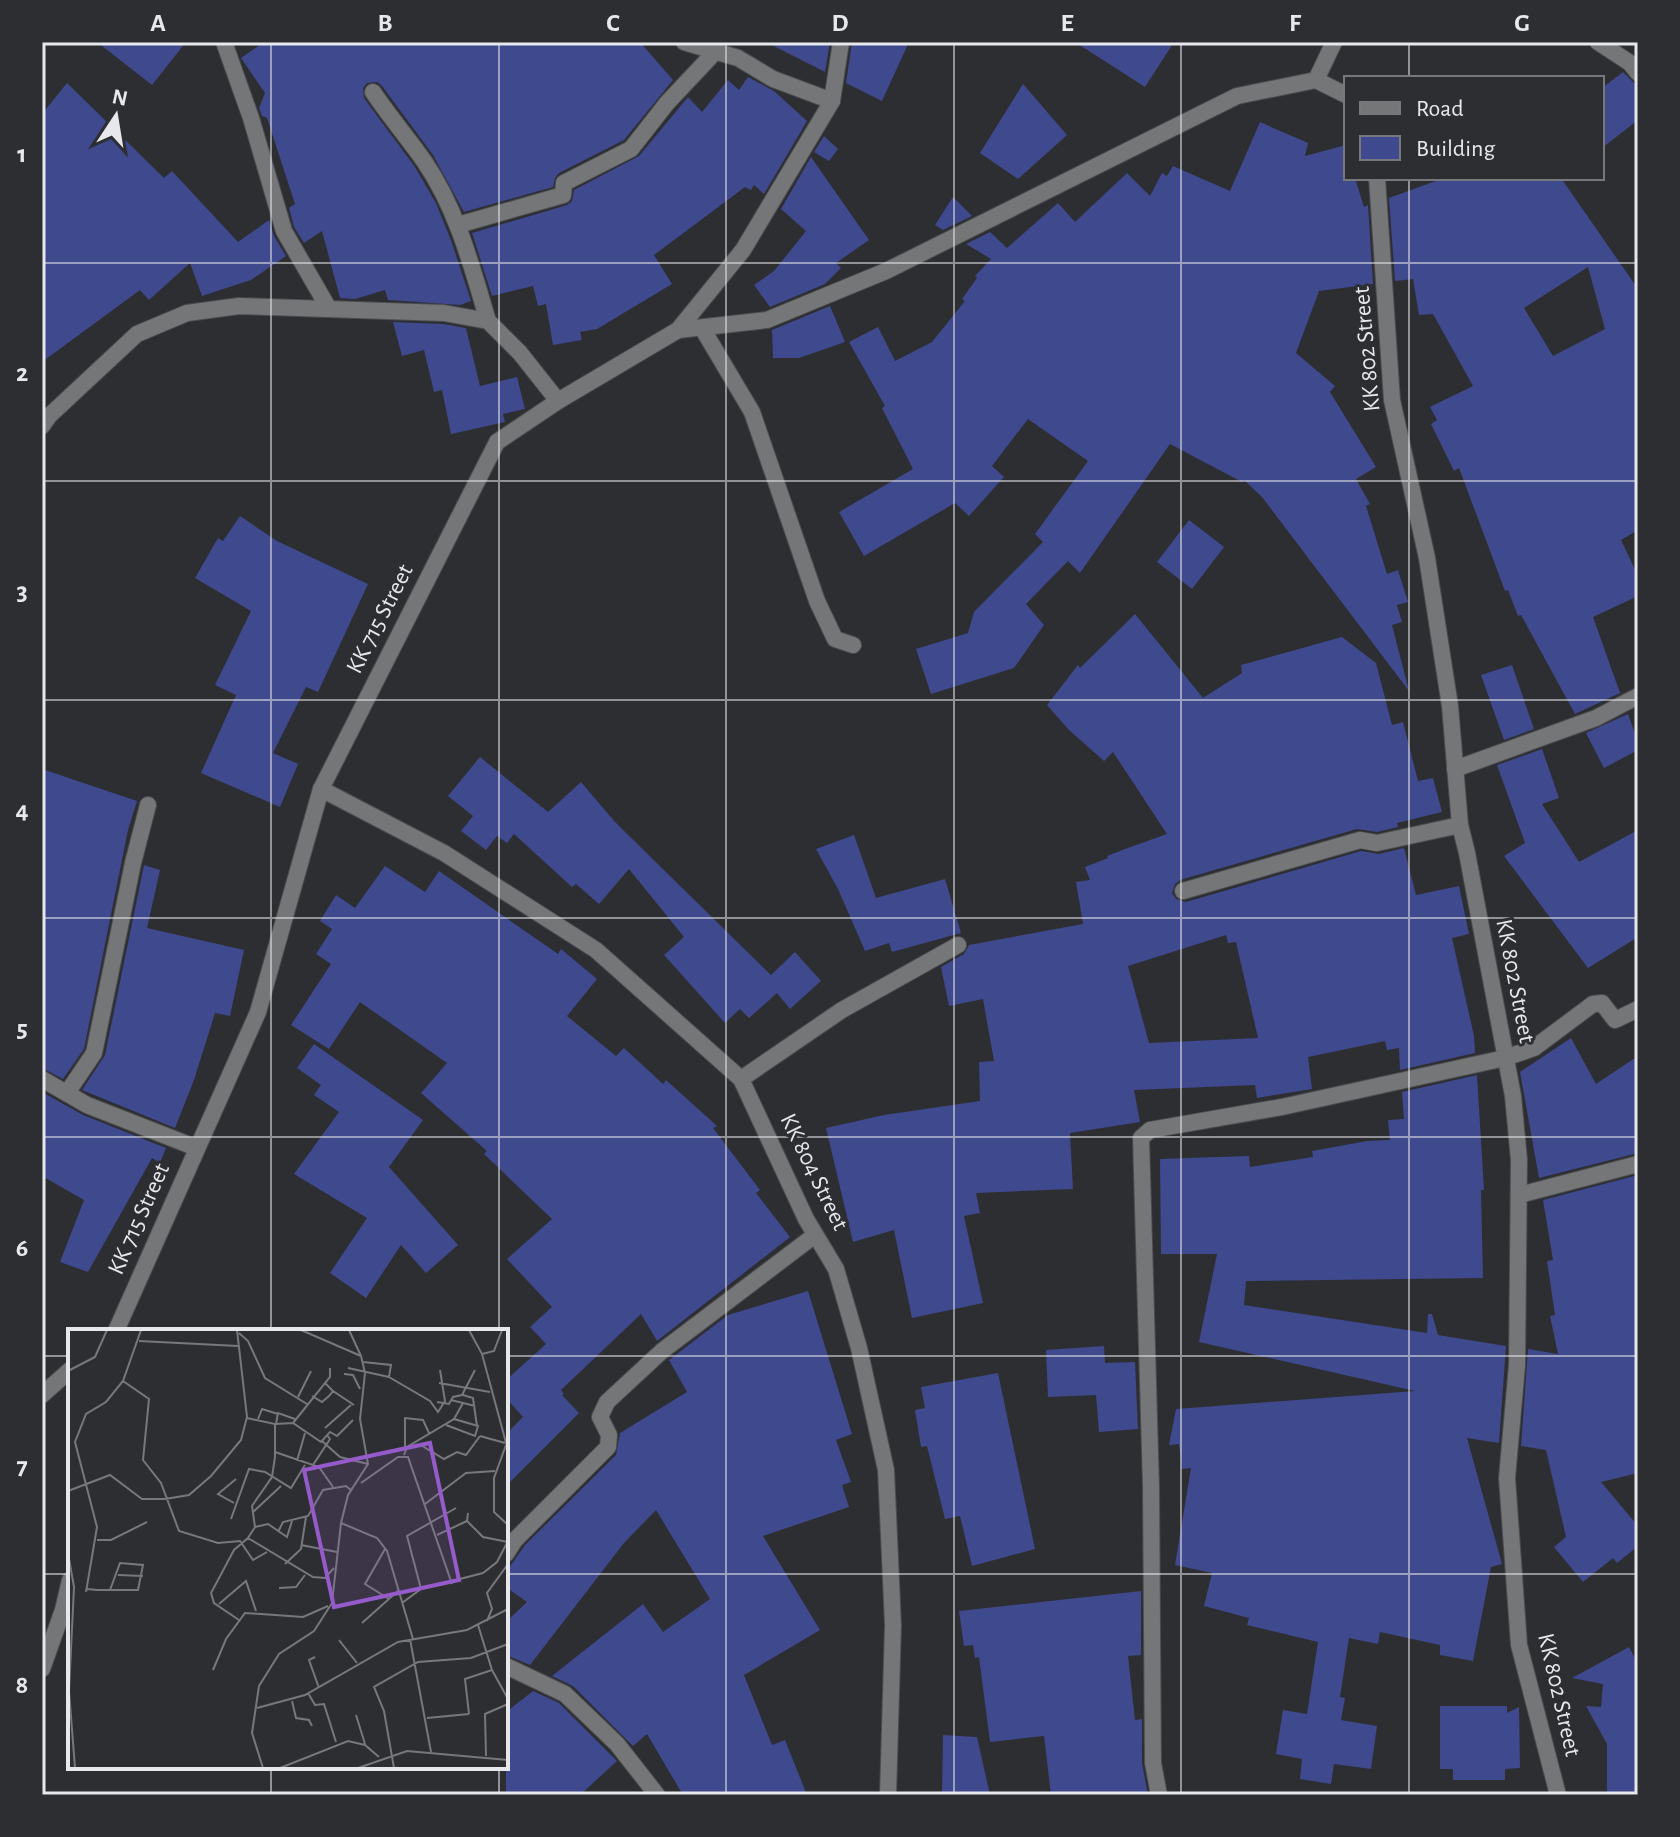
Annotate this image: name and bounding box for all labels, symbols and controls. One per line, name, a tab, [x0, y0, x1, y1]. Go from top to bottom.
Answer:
text: A	[150, 10, 166, 36]
text: B	[377, 10, 393, 36]
text: C	[606, 10, 620, 36]
text: D	[831, 10, 849, 36]
text: E	[1060, 10, 1074, 36]
text: F	[1289, 10, 1302, 36]
text: G	[1514, 10, 1530, 36]
north arrow	[76, 76, 156, 156]
legend	[1344, 76, 1604, 180]
text: N	[110, 85, 130, 110]
text: Road	[1416, 97, 1464, 121]
text: Building	[1416, 137, 1495, 161]
text: 1	[17, 141, 27, 167]
street label: KK 802 Street	[1350, 285, 1384, 413]
text: 2	[16, 360, 28, 386]
street label: KK 715 Street	[342, 560, 418, 677]
text: 3	[16, 579, 28, 605]
text: 4	[15, 797, 29, 823]
street label: KK 802 Street	[1491, 917, 1539, 1045]
text: 5	[16, 1016, 28, 1042]
street label: KK 804 Street	[776, 1110, 853, 1234]
street label: KK 715 Street	[104, 1159, 174, 1278]
text: 6	[16, 1235, 28, 1261]
inset map	[68, 1329, 508, 1769]
text: 7	[16, 1453, 28, 1479]
street label: KK 802 Street	[1533, 1631, 1585, 1759]
text: 8	[16, 1672, 28, 1698]

